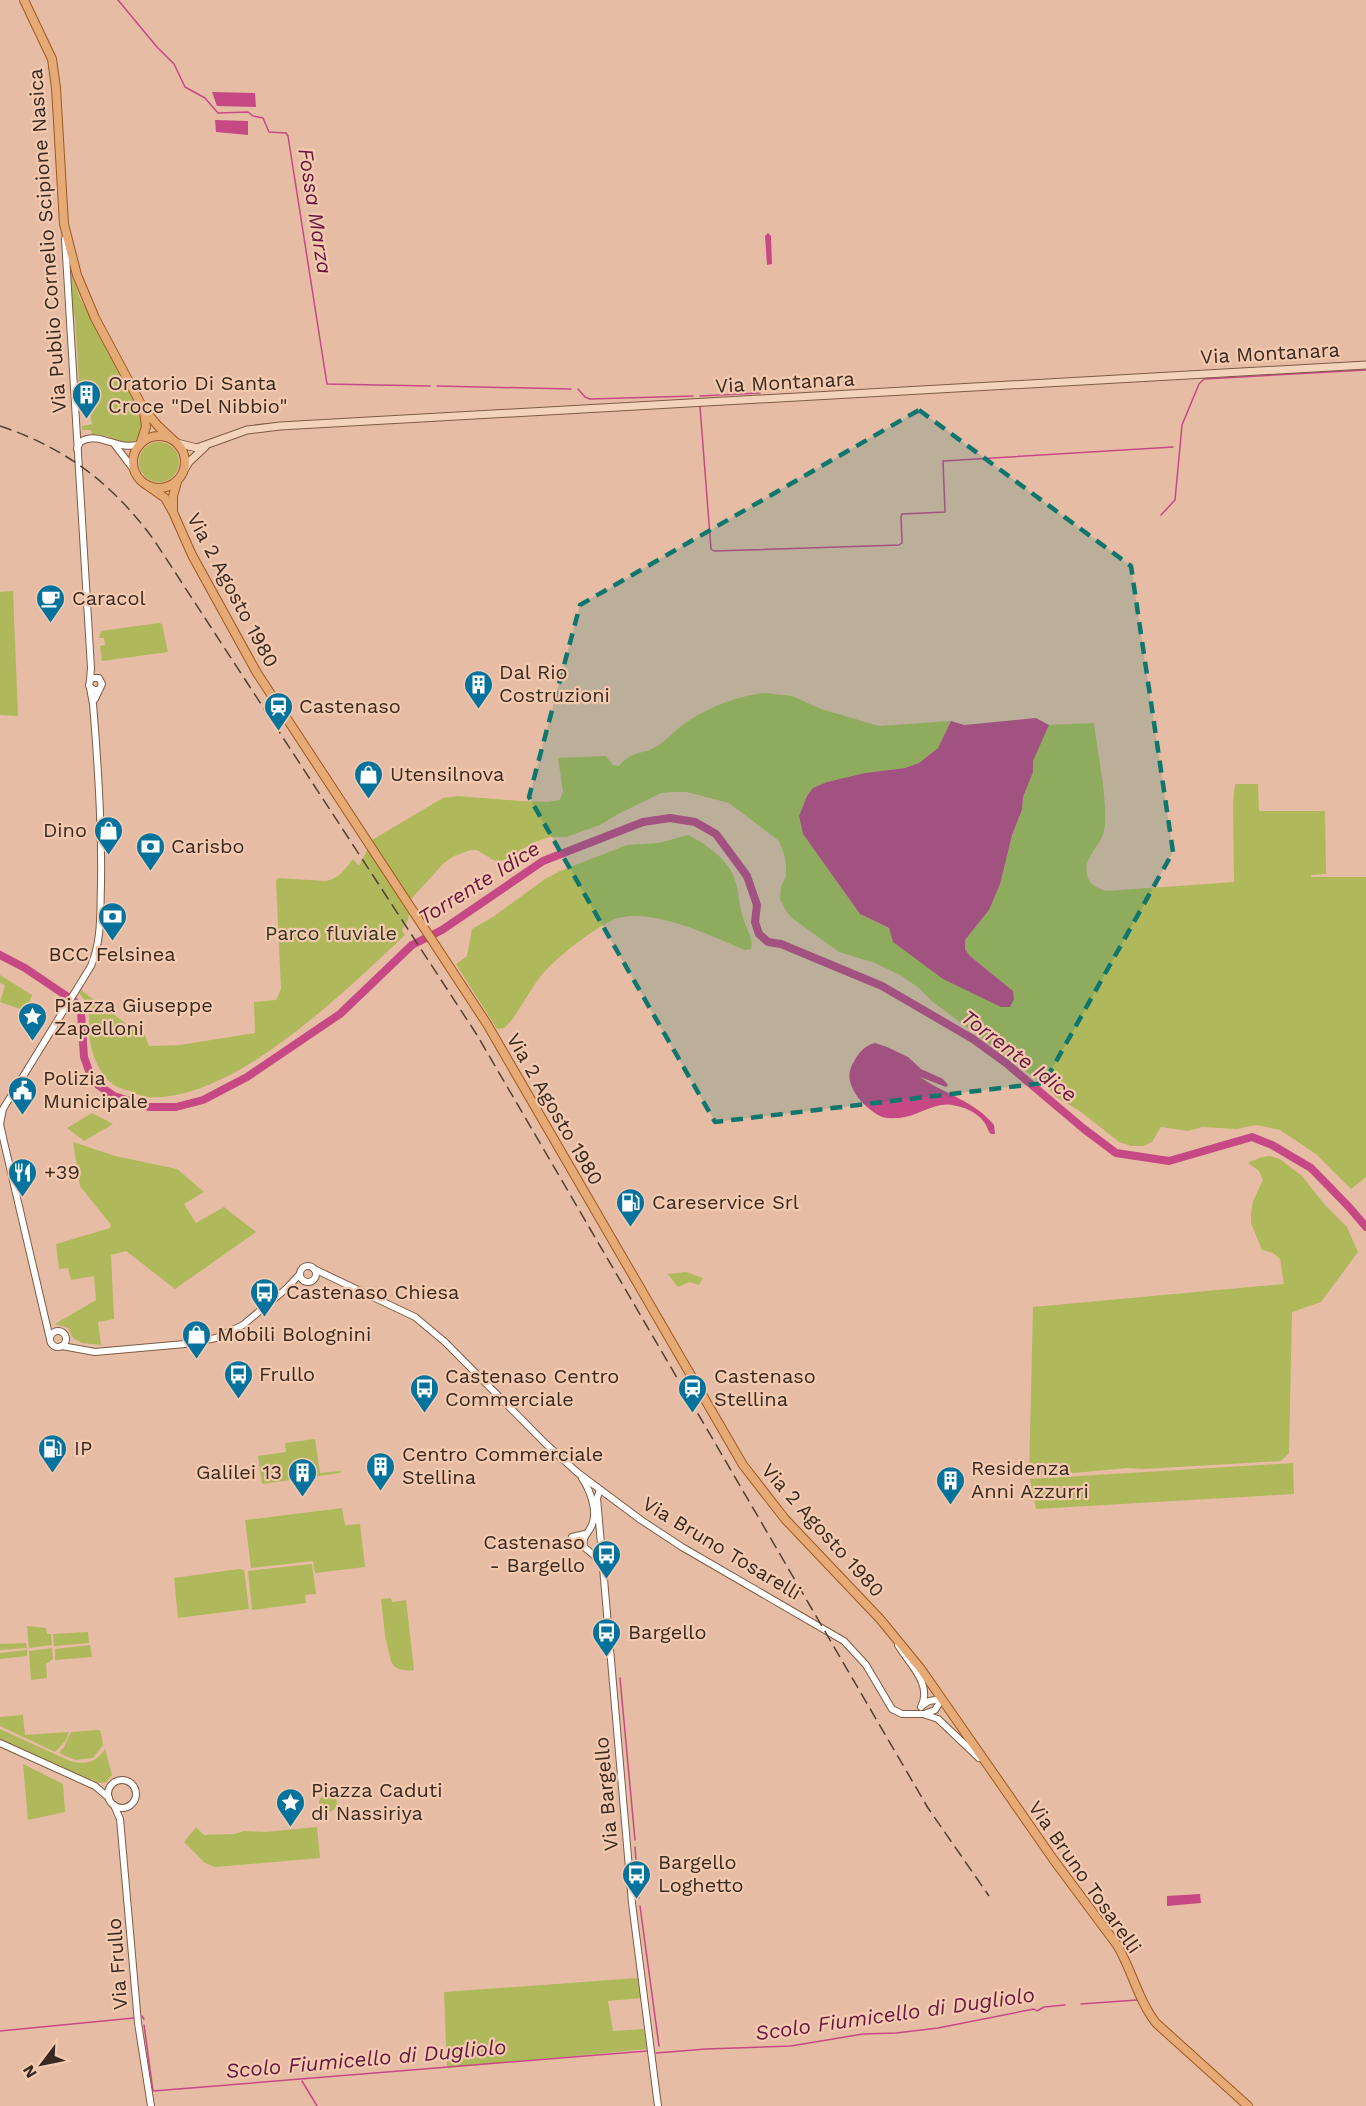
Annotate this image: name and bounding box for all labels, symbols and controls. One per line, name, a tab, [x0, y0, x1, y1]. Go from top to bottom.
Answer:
street label: Via Publio Cornelio Scipione Nasica	[23, 68, 71, 414]
water label: Fossa Marza	[293, 146, 338, 276]
street label: Via Montanara	[1200, 337, 1340, 369]
street label: Via Montanara	[715, 366, 855, 398]
place label: Oratorio Di Santa Croce "Del Nibbio"	[108, 371, 287, 418]
building icon: Oratorio Di Santa Croce "Del Nibbio"	[71, 378, 103, 420]
street label: Via 2 Agosto 1980	[182, 509, 284, 671]
cafe icon: Caracol	[35, 582, 67, 624]
place label: Caracol	[72, 586, 146, 610]
place label: Dal Rio Costruzioni	[499, 660, 610, 707]
building icon: Dal Rio Costruzioni	[462, 668, 494, 710]
station icon: Castenaso	[262, 690, 294, 732]
place label: Castenaso	[299, 694, 401, 718]
shop icon: Utensilnova	[353, 758, 385, 800]
place label: Utensilnova	[390, 762, 504, 786]
shop icon: Dino	[92, 814, 124, 856]
place label: Dino	[43, 818, 87, 842]
bank icon: Carisbo	[134, 830, 166, 872]
place label: Carisbo	[171, 834, 245, 858]
water label: Torrente Idice	[413, 835, 544, 930]
bank icon: BCC Felsinea	[96, 900, 128, 942]
park label: Parco fluviale	[265, 921, 397, 945]
place label: BCC Felsinea	[48, 942, 176, 966]
place label: Piazza Giuseppe Zapelloni	[54, 993, 213, 1040]
place icon: Piazza Giuseppe Zapelloni	[17, 1000, 49, 1042]
water label: Torrente Idice	[956, 1004, 1082, 1107]
street label: Via 2 Agosto 1980	[502, 1029, 608, 1189]
place label: Polizia Municipale	[43, 1066, 148, 1113]
public building icon: Polizia Municipale	[6, 1074, 38, 1116]
restaurant icon: +39	[7, 1156, 39, 1198]
place label: +39	[44, 1160, 80, 1184]
fuel station icon: Careservice Srl	[615, 1186, 647, 1228]
place label: Careservice Srl	[652, 1190, 799, 1214]
bus stop icon: Castenaso Chiesa	[249, 1276, 281, 1318]
place label: Castenaso Chiesa	[286, 1280, 459, 1304]
shop icon: Mobili Bolognini	[180, 1318, 212, 1360]
place label: Mobili Bolognini	[217, 1322, 371, 1346]
bus stop icon: Frullo	[222, 1358, 254, 1400]
place label: Frullo	[259, 1362, 315, 1386]
place label: Castenaso Centro Commerciale	[445, 1364, 619, 1411]
place label: Castenaso Stellina	[714, 1364, 816, 1411]
bus stop icon: Castenaso Centro Commerciale	[408, 1372, 440, 1414]
station icon: Castenaso Stellina	[677, 1372, 709, 1414]
fuel station icon: IP	[37, 1432, 69, 1474]
place label: IP	[74, 1436, 92, 1460]
place label: Centro Commerciale Stellina	[402, 1442, 603, 1489]
building icon: Centro Commerciale Stellina	[365, 1450, 397, 1492]
building icon: Galilei 13	[287, 1456, 319, 1498]
place label: Residenza Anni Azzurri	[971, 1456, 1089, 1503]
street label: Via 2 Agosto 1980	[757, 1458, 889, 1602]
place label: Galilei 13	[196, 1460, 282, 1484]
building icon: Residenza Anni Azzurri	[934, 1464, 966, 1506]
street label: Via Bruno Tosarelli	[638, 1491, 806, 1605]
place label: Castenaso - Bargello	[483, 1530, 585, 1577]
bus stop icon: Castenaso - Bargello	[590, 1538, 622, 1580]
bus stop icon: Bargello	[591, 1616, 623, 1658]
place label: Bargello	[628, 1620, 706, 1644]
street label: Via Bargello	[589, 1736, 623, 1852]
place label: Piazza Caduti di Nassiriya	[311, 1778, 443, 1825]
place icon: Piazza Caduti di Nassiriya	[274, 1786, 306, 1828]
street label: Via Bruno Tosarelli	[1023, 1796, 1147, 1958]
place label: Bargello Loghetto	[658, 1850, 743, 1897]
bus stop icon: Bargello Loghetto	[621, 1858, 653, 1900]
street label: Via Frullo	[102, 1917, 132, 2011]
water label: Scolo Fiumicello di Dugliolo	[754, 1982, 1036, 2046]
north arrow	[12, 2034, 72, 2094]
water label: Scolo Fiumicello di Dugliolo	[224, 2034, 507, 2083]
text: N	[19, 2062, 41, 2082]

